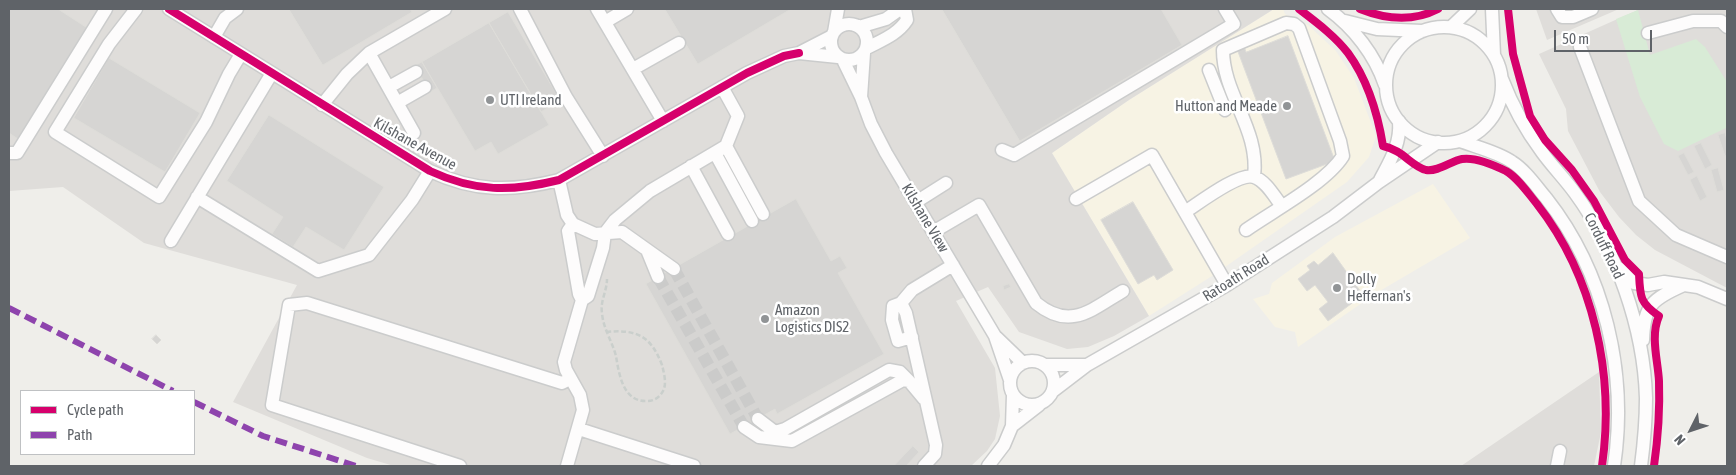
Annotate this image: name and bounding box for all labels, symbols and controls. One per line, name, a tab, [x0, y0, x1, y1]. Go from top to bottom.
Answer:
scale bar	[1556, 20, 1654, 52]
text: 50 m	[1562, 30, 1589, 47]
place label: UTI Ireland	[500, 91, 562, 109]
marker: UTI Ireland	[484, 94, 496, 106]
place label: Hutton and Meade	[1175, 97, 1277, 115]
marker: Hutton and Meade	[1281, 100, 1293, 112]
street label: Kilshane Avenue	[370, 114, 460, 174]
street label: Kilshane View	[897, 180, 953, 256]
street label: Corduff Road	[1580, 210, 1628, 282]
street label: Ratoath Road	[1199, 251, 1273, 305]
place label: Dolly Heffernan's	[1347, 270, 1411, 305]
marker: Dolly Heffernan's	[1331, 282, 1343, 294]
place label: Amazon Logistics DIS2	[775, 301, 849, 336]
marker: Amazon Logistics DIS2	[759, 313, 771, 325]
legend	[20, 390, 195, 455]
text: Cycle path	[67, 401, 124, 418]
north arrow	[1666, 405, 1716, 455]
text: Path	[67, 426, 93, 443]
text: N	[1671, 431, 1688, 448]

